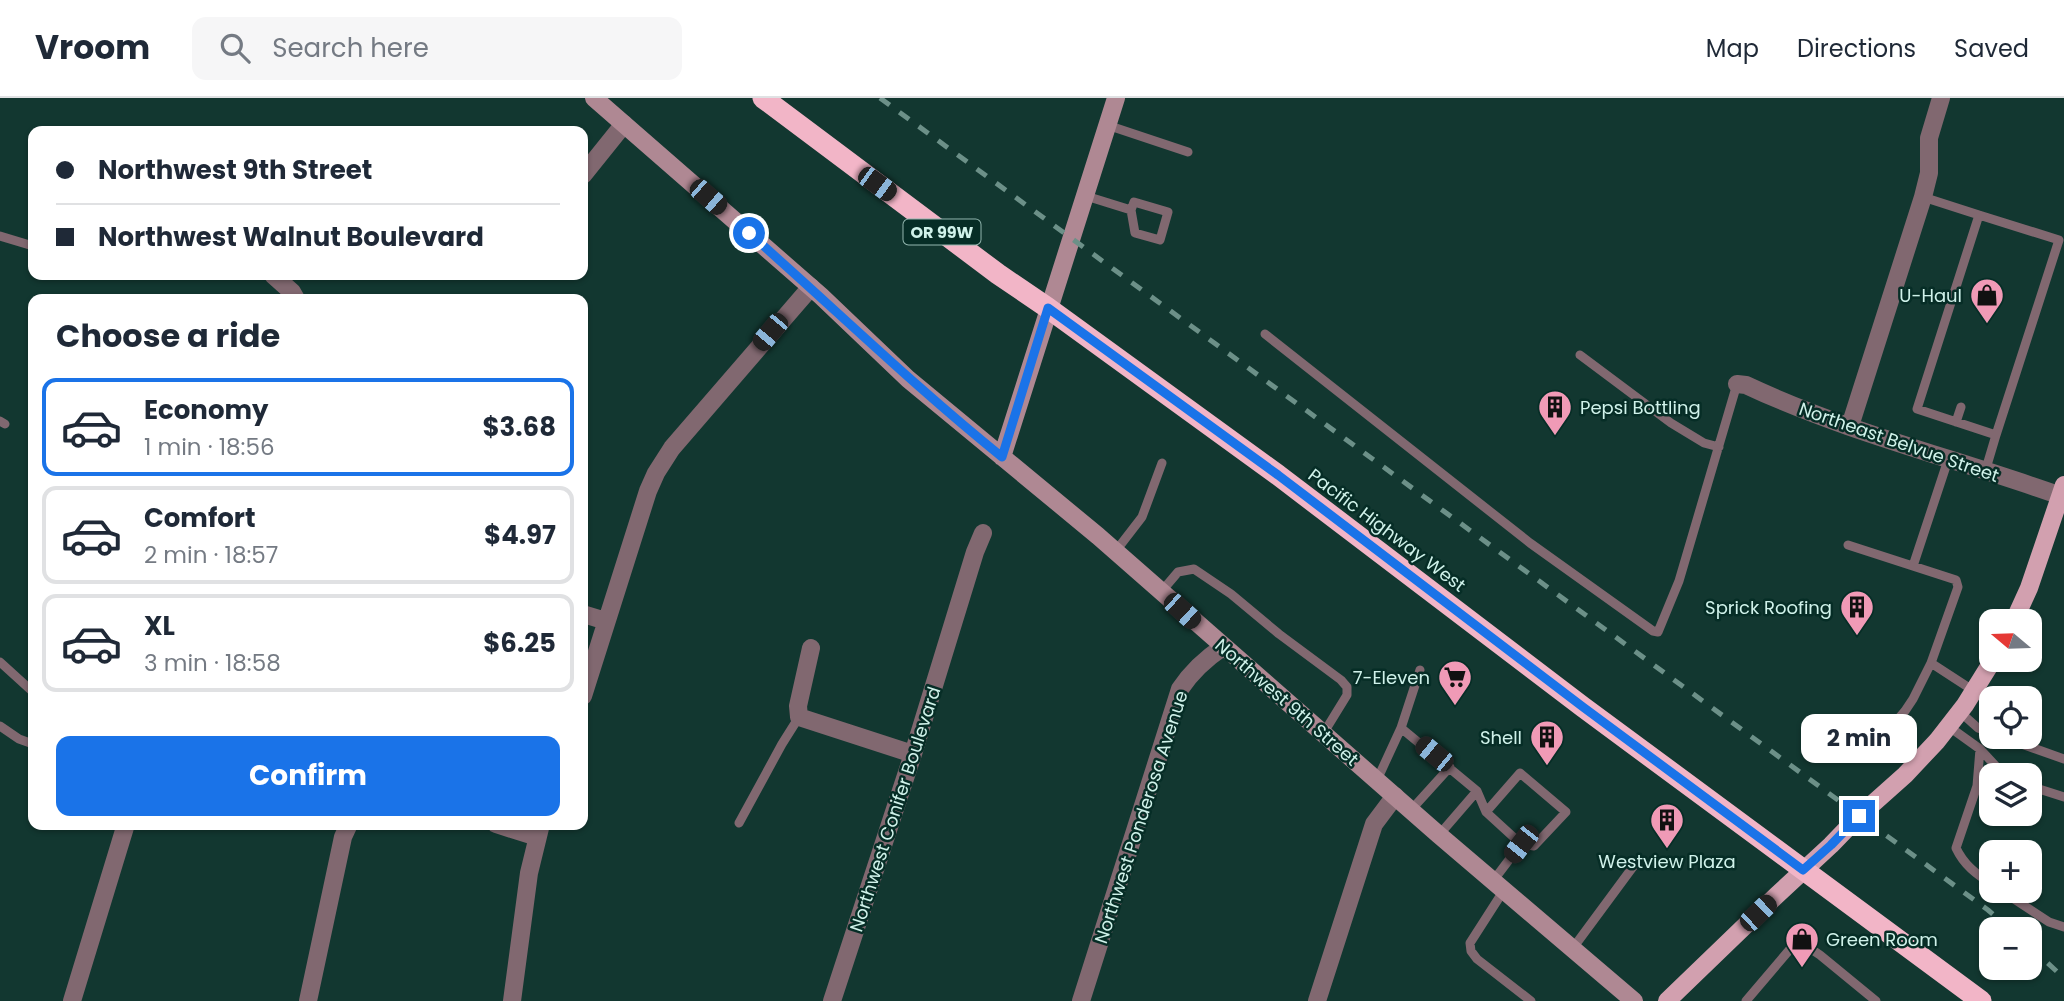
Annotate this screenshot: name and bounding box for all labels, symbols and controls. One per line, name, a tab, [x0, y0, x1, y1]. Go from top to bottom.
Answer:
search box	[192, 17, 682, 80]
text: Vroom	[35, 24, 150, 71]
icon: search	[216, 29, 254, 67]
text: Search here	[272, 30, 429, 66]
text: Map	[1706, 32, 1759, 65]
text: Directions	[1797, 32, 1916, 65]
text: Saved	[1954, 32, 2029, 65]
text: Northwest 9th Street	[98, 152, 372, 188]
car	[854, 163, 901, 205]
car	[686, 175, 731, 219]
route start	[733, 217, 765, 249]
text: Northwest Walnut Boulevard	[98, 219, 484, 255]
road number: OR 99W	[904, 220, 981, 244]
shop icon: U-Haul	[1968, 276, 2006, 325]
place label: U-Haul	[1899, 283, 1962, 308]
car	[749, 309, 792, 355]
text: Choose a ride	[56, 313, 280, 358]
building icon: Pepsi Bottling	[1536, 388, 1574, 437]
text: Economy	[144, 392, 268, 428]
place label: Pepsi Bottling	[1580, 395, 1701, 420]
icon: car	[60, 396, 123, 459]
street label: Northeast Belvue Street	[1796, 396, 2002, 488]
text: $3.68	[482, 409, 556, 445]
text: 1 min · 18:56	[144, 431, 275, 463]
street label: Pacific Highway West	[1303, 462, 1471, 598]
text: Comfort	[144, 500, 256, 536]
icon: car	[60, 504, 123, 567]
text: $4.97	[484, 517, 556, 553]
text: 2 min · 18:57	[144, 539, 278, 571]
building icon: Sprick Roofing	[1838, 588, 1876, 637]
car	[1160, 589, 1205, 633]
place label: Sprick Roofing	[1705, 595, 1832, 620]
text: XL	[144, 608, 175, 644]
north arrow	[1979, 609, 2042, 672]
map controls	[1979, 609, 2042, 980]
icon: car	[60, 612, 123, 675]
text: $6.25	[483, 625, 556, 661]
street label: Northwest 9th Street	[1210, 633, 1364, 771]
text: 3 min · 18:58	[144, 647, 281, 679]
supermarket icon: 7-Eleven	[1436, 658, 1474, 707]
place label: 7-Eleven	[1353, 665, 1430, 690]
street label: Northwest Conifer Boulevard	[843, 683, 947, 935]
button: locate	[1979, 686, 2042, 749]
street label: Northwest Ponderosa Avenue	[1088, 687, 1194, 947]
callout: 2 min	[1801, 714, 1917, 764]
building icon: Shell	[1528, 718, 1566, 767]
text: 2 min	[1827, 722, 1891, 754]
place label: Shell	[1480, 725, 1522, 750]
car	[1412, 733, 1457, 775]
button: Confirm	[56, 736, 560, 816]
button: layers	[1979, 763, 2042, 826]
route end	[1843, 800, 1875, 832]
building icon: Westview Plaza	[1648, 801, 1686, 850]
car	[1500, 821, 1543, 867]
button: +	[1979, 840, 2042, 903]
place label: Westview Plaza	[1598, 849, 1736, 874]
car	[1736, 891, 1781, 935]
button: −	[1979, 917, 2042, 980]
shop icon: Green Room	[1783, 920, 1821, 969]
place label: Green Room	[1826, 927, 1938, 952]

